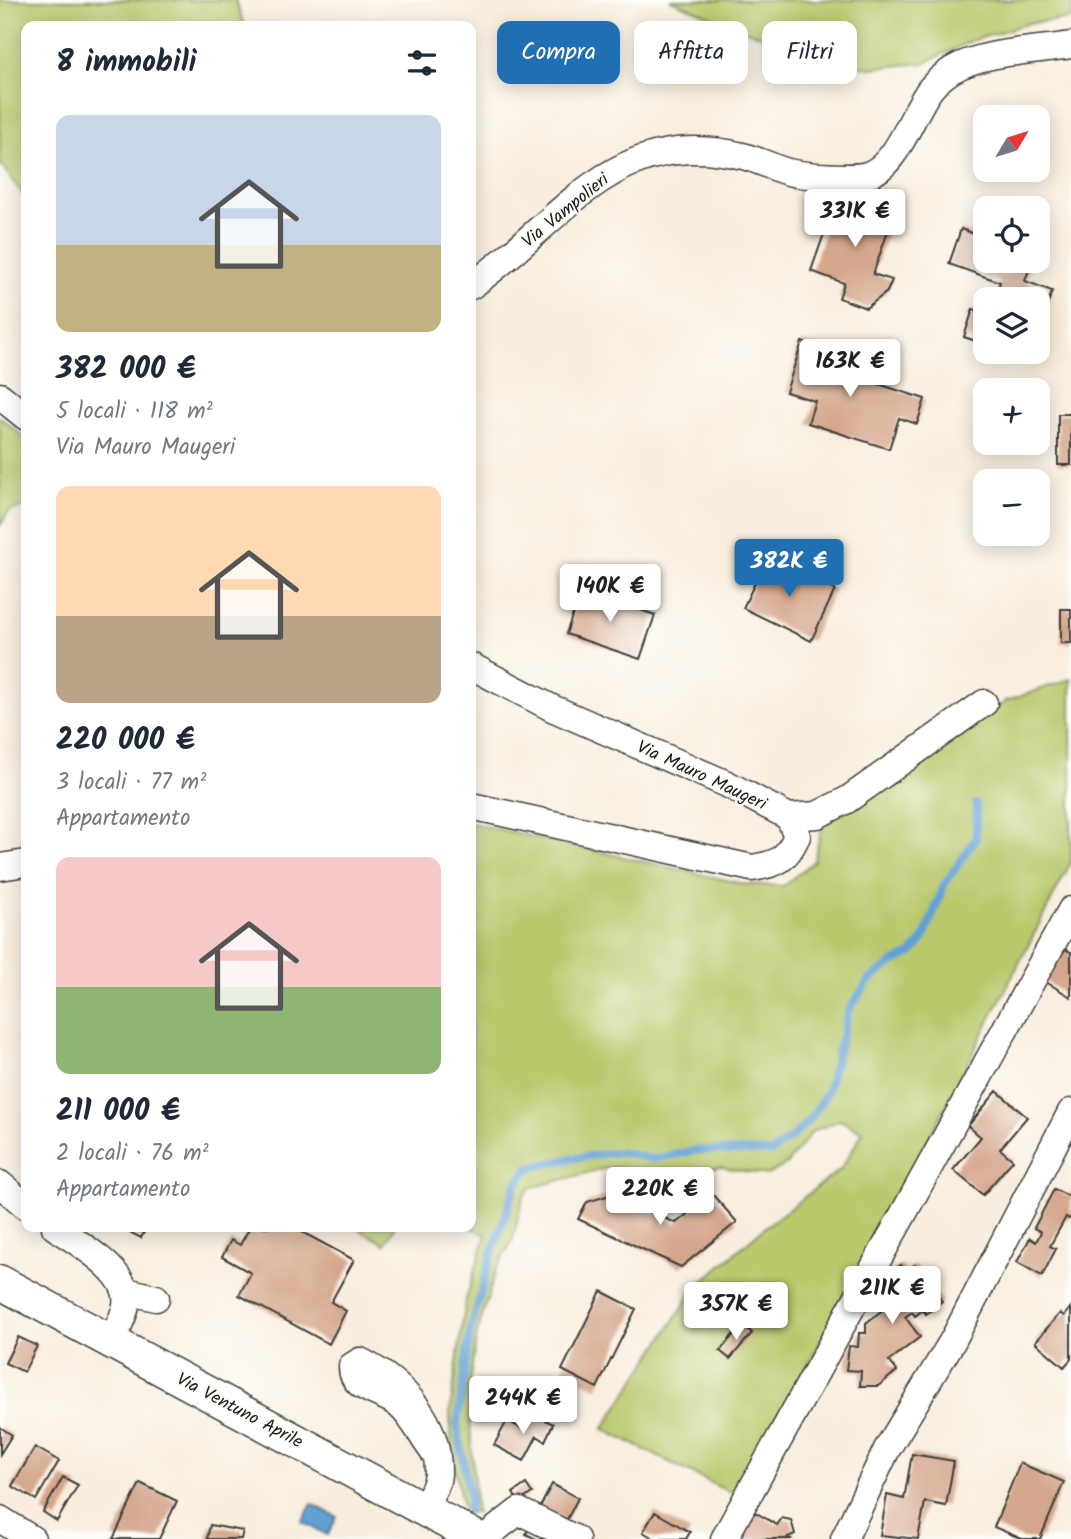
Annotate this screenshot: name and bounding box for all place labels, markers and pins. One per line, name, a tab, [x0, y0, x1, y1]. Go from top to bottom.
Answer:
pin: 331K €	[798, 190, 912, 249]
pin: 163K €	[793, 340, 907, 399]
pin: 382K €	[732, 540, 846, 599]
pin: 140K €	[553, 564, 667, 624]
pin: 220K €	[603, 1168, 717, 1227]
pin: 211K €	[835, 1266, 949, 1326]
pin: 357K €	[679, 1282, 793, 1342]
pin: 244K €	[466, 1376, 580, 1436]

